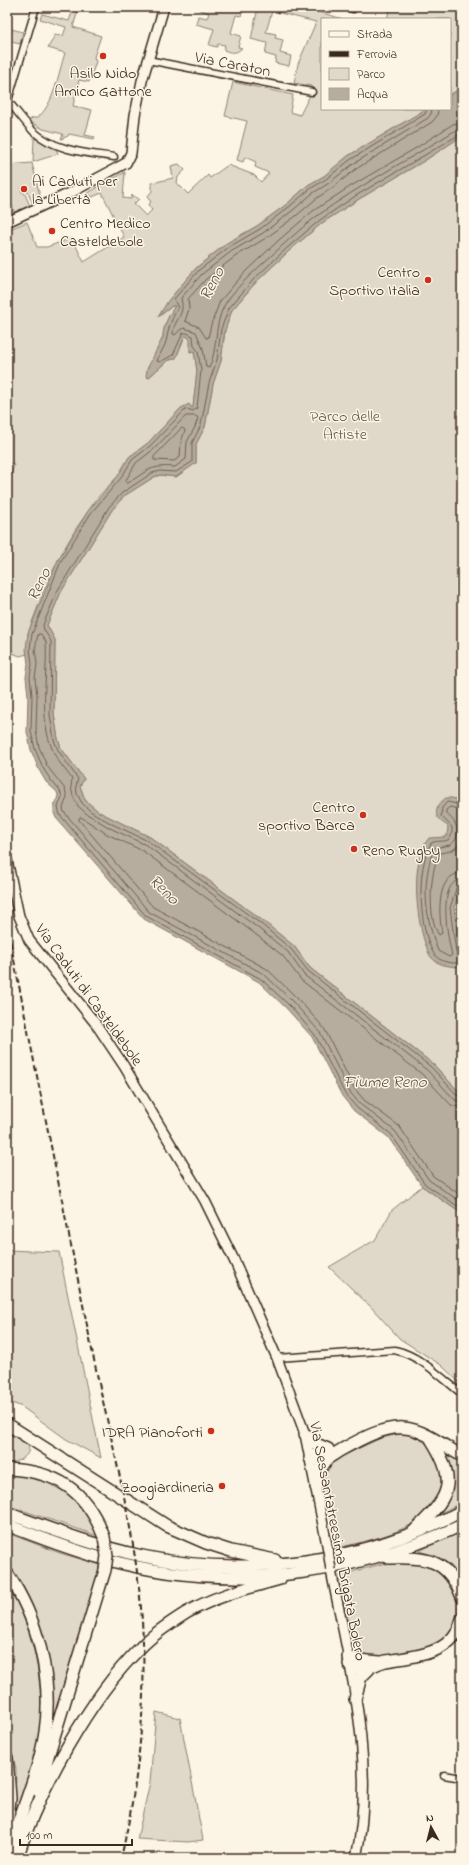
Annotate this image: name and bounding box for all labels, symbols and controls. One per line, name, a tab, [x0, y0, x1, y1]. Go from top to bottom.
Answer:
legend	[321, 18, 451, 110]
text: Strada	[357, 26, 392, 44]
street label: Via Caraton	[192, 46, 273, 84]
text: Ferrovia	[356, 46, 397, 64]
marker: Asilo Nido Amico Gattone	[98, 51, 108, 61]
place label: Asilo Nido Amico Gattone	[54, 62, 153, 104]
text: Parco	[357, 66, 385, 84]
text: Acqua	[357, 86, 388, 104]
place label: Ai Caduti per la Libertà	[32, 170, 117, 212]
marker: Ai Caduti per la Libertà	[19, 184, 29, 194]
place label: Centro Medico Casteldebole	[60, 212, 151, 254]
marker: Centro Medico Casteldebole	[47, 226, 57, 236]
place label: Centro Sportivo Italia	[329, 261, 420, 303]
water label: Reno	[193, 262, 232, 305]
marker: Centro Sportivo Italia	[423, 275, 433, 285]
park label: Parco delle Artiste	[310, 405, 381, 447]
water label: Reno	[21, 563, 59, 606]
place label: Centro sportivo Barca	[258, 796, 355, 838]
marker: Centro sportivo Barca	[358, 810, 368, 820]
place label: Reno Rugby	[362, 839, 440, 863]
marker: Reno Rugby	[349, 844, 359, 854]
water label: Reno	[143, 869, 186, 912]
street label: Via Caduti di Casteldebole	[28, 918, 149, 1072]
water label: Fiume Reno	[343, 1070, 428, 1095]
street label: Via Sessantatreesima Brigata Bolero	[302, 1419, 372, 1663]
place label: IDRA Pianoforti	[102, 1421, 203, 1445]
marker: IDRA Pianoforti	[206, 1426, 216, 1436]
place label: Zoogiardineria	[121, 1476, 214, 1500]
marker: Zoogiardineria	[217, 1481, 227, 1491]
north arrow	[411, 1807, 451, 1847]
text: N	[425, 1810, 435, 1826]
scale bar	[20, 1821, 132, 1847]
text: 100 m	[26, 1827, 53, 1845]

